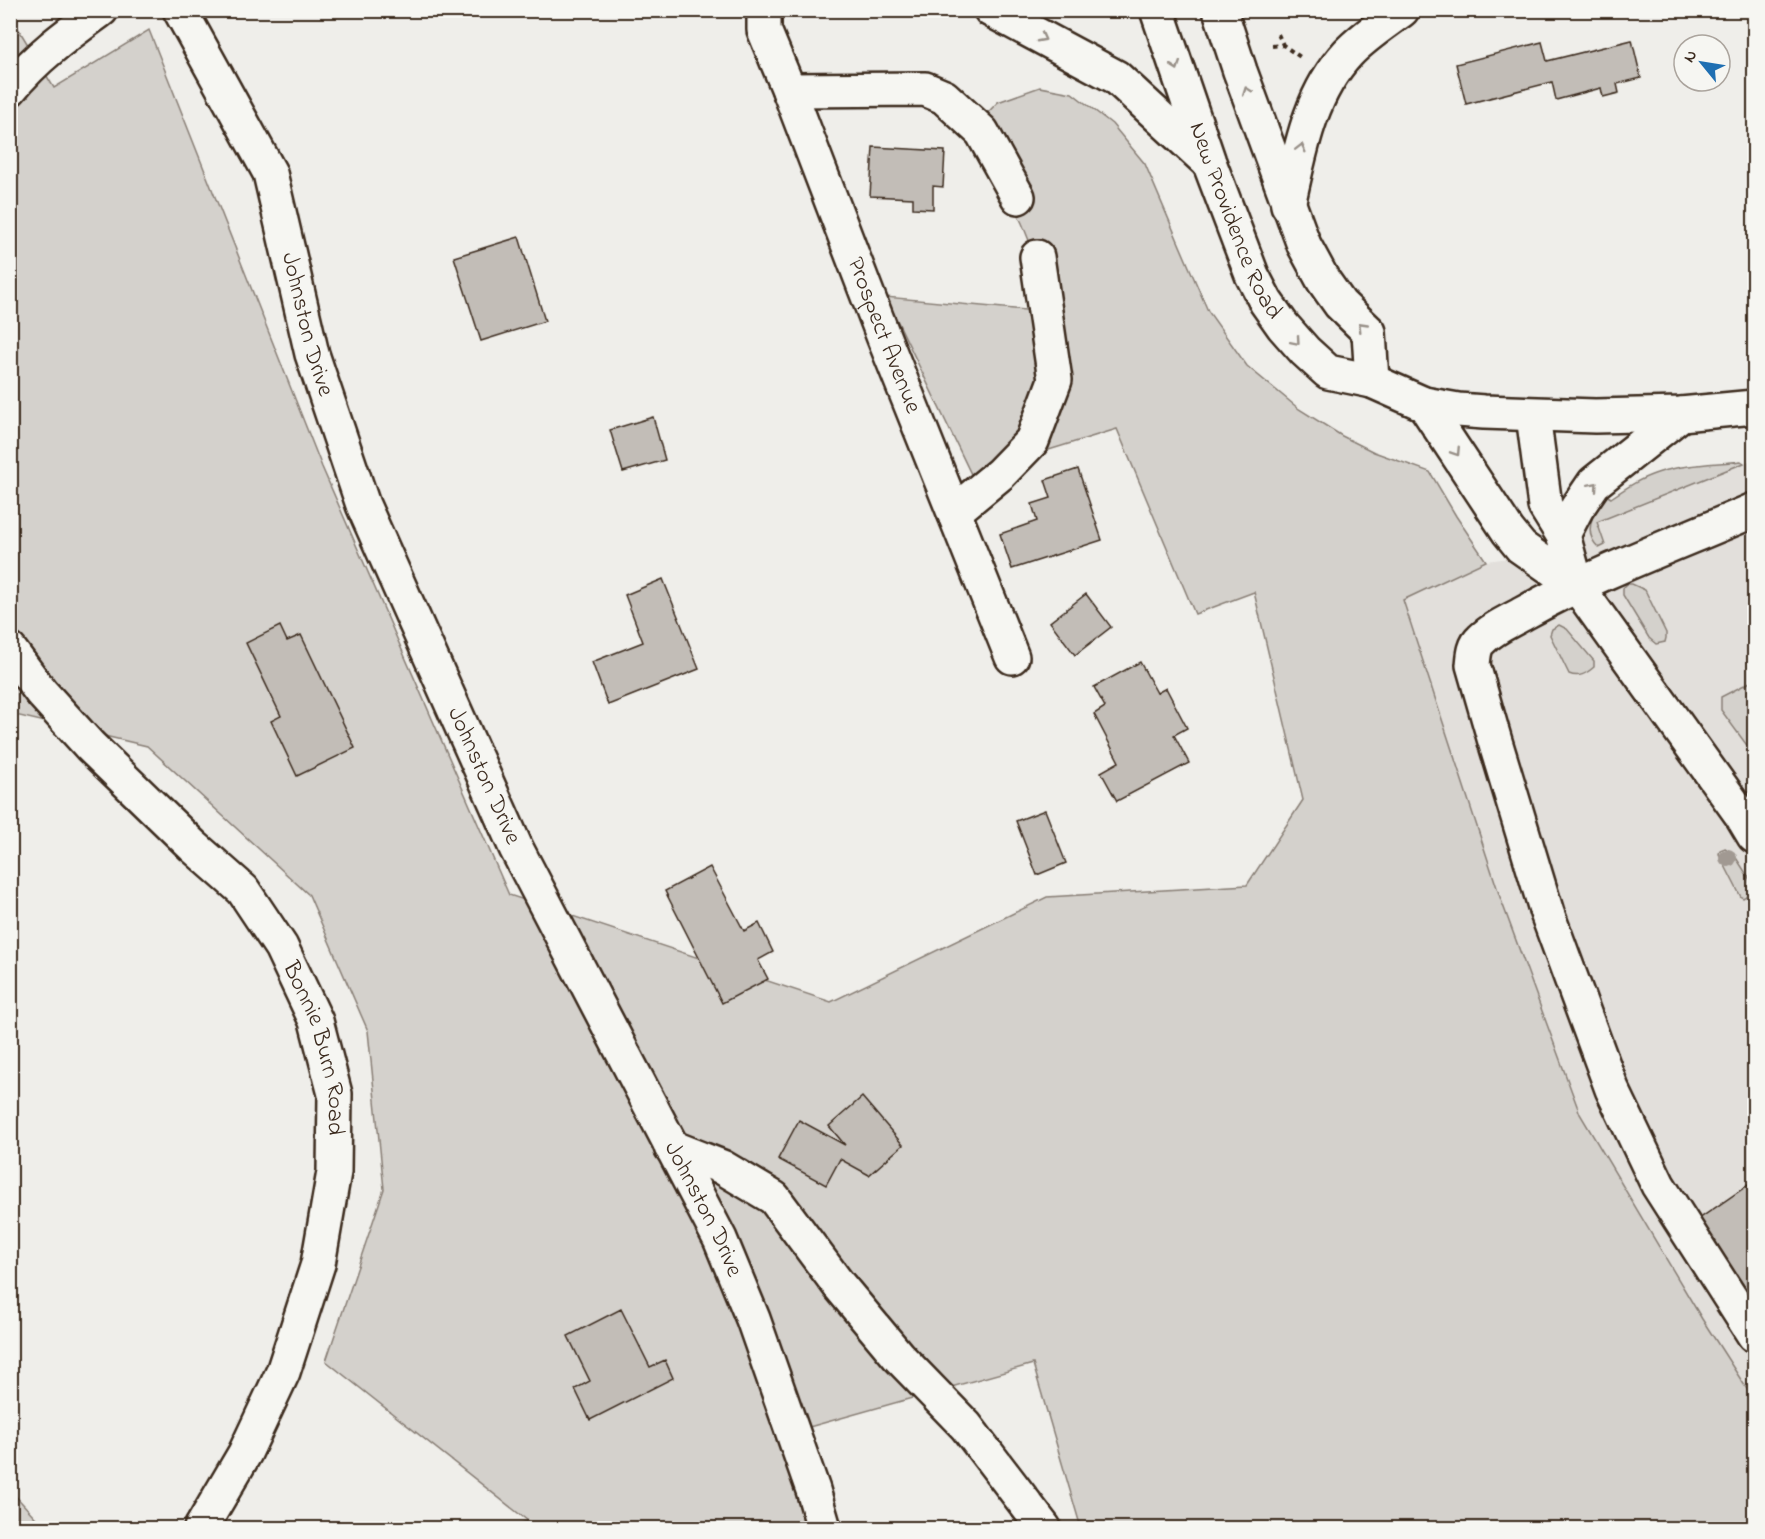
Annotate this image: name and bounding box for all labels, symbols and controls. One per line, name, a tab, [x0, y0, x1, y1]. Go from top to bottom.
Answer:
one-way arrow	[1036, 31, 1047, 42]
north arrow	[1672, 33, 1732, 93]
text: N	[1678, 46, 1704, 67]
one-way arrow	[1169, 60, 1182, 71]
one-way arrow	[1242, 86, 1255, 97]
street label: New Providence Road	[1179, 118, 1291, 327]
one-way arrow	[1294, 143, 1307, 153]
street label: Johnston Drive	[271, 249, 343, 401]
street label: Prospect Avenue	[837, 252, 930, 419]
one-way arrow	[1358, 322, 1369, 332]
one-way arrow	[1289, 334, 1300, 345]
one-way arrow	[1449, 446, 1460, 457]
one-way arrow	[1587, 482, 1598, 493]
street label: Johnston Drive	[438, 701, 530, 851]
street label: Bonnie Burn Road	[272, 955, 353, 1136]
street label: Johnston Drive	[655, 1135, 751, 1283]

